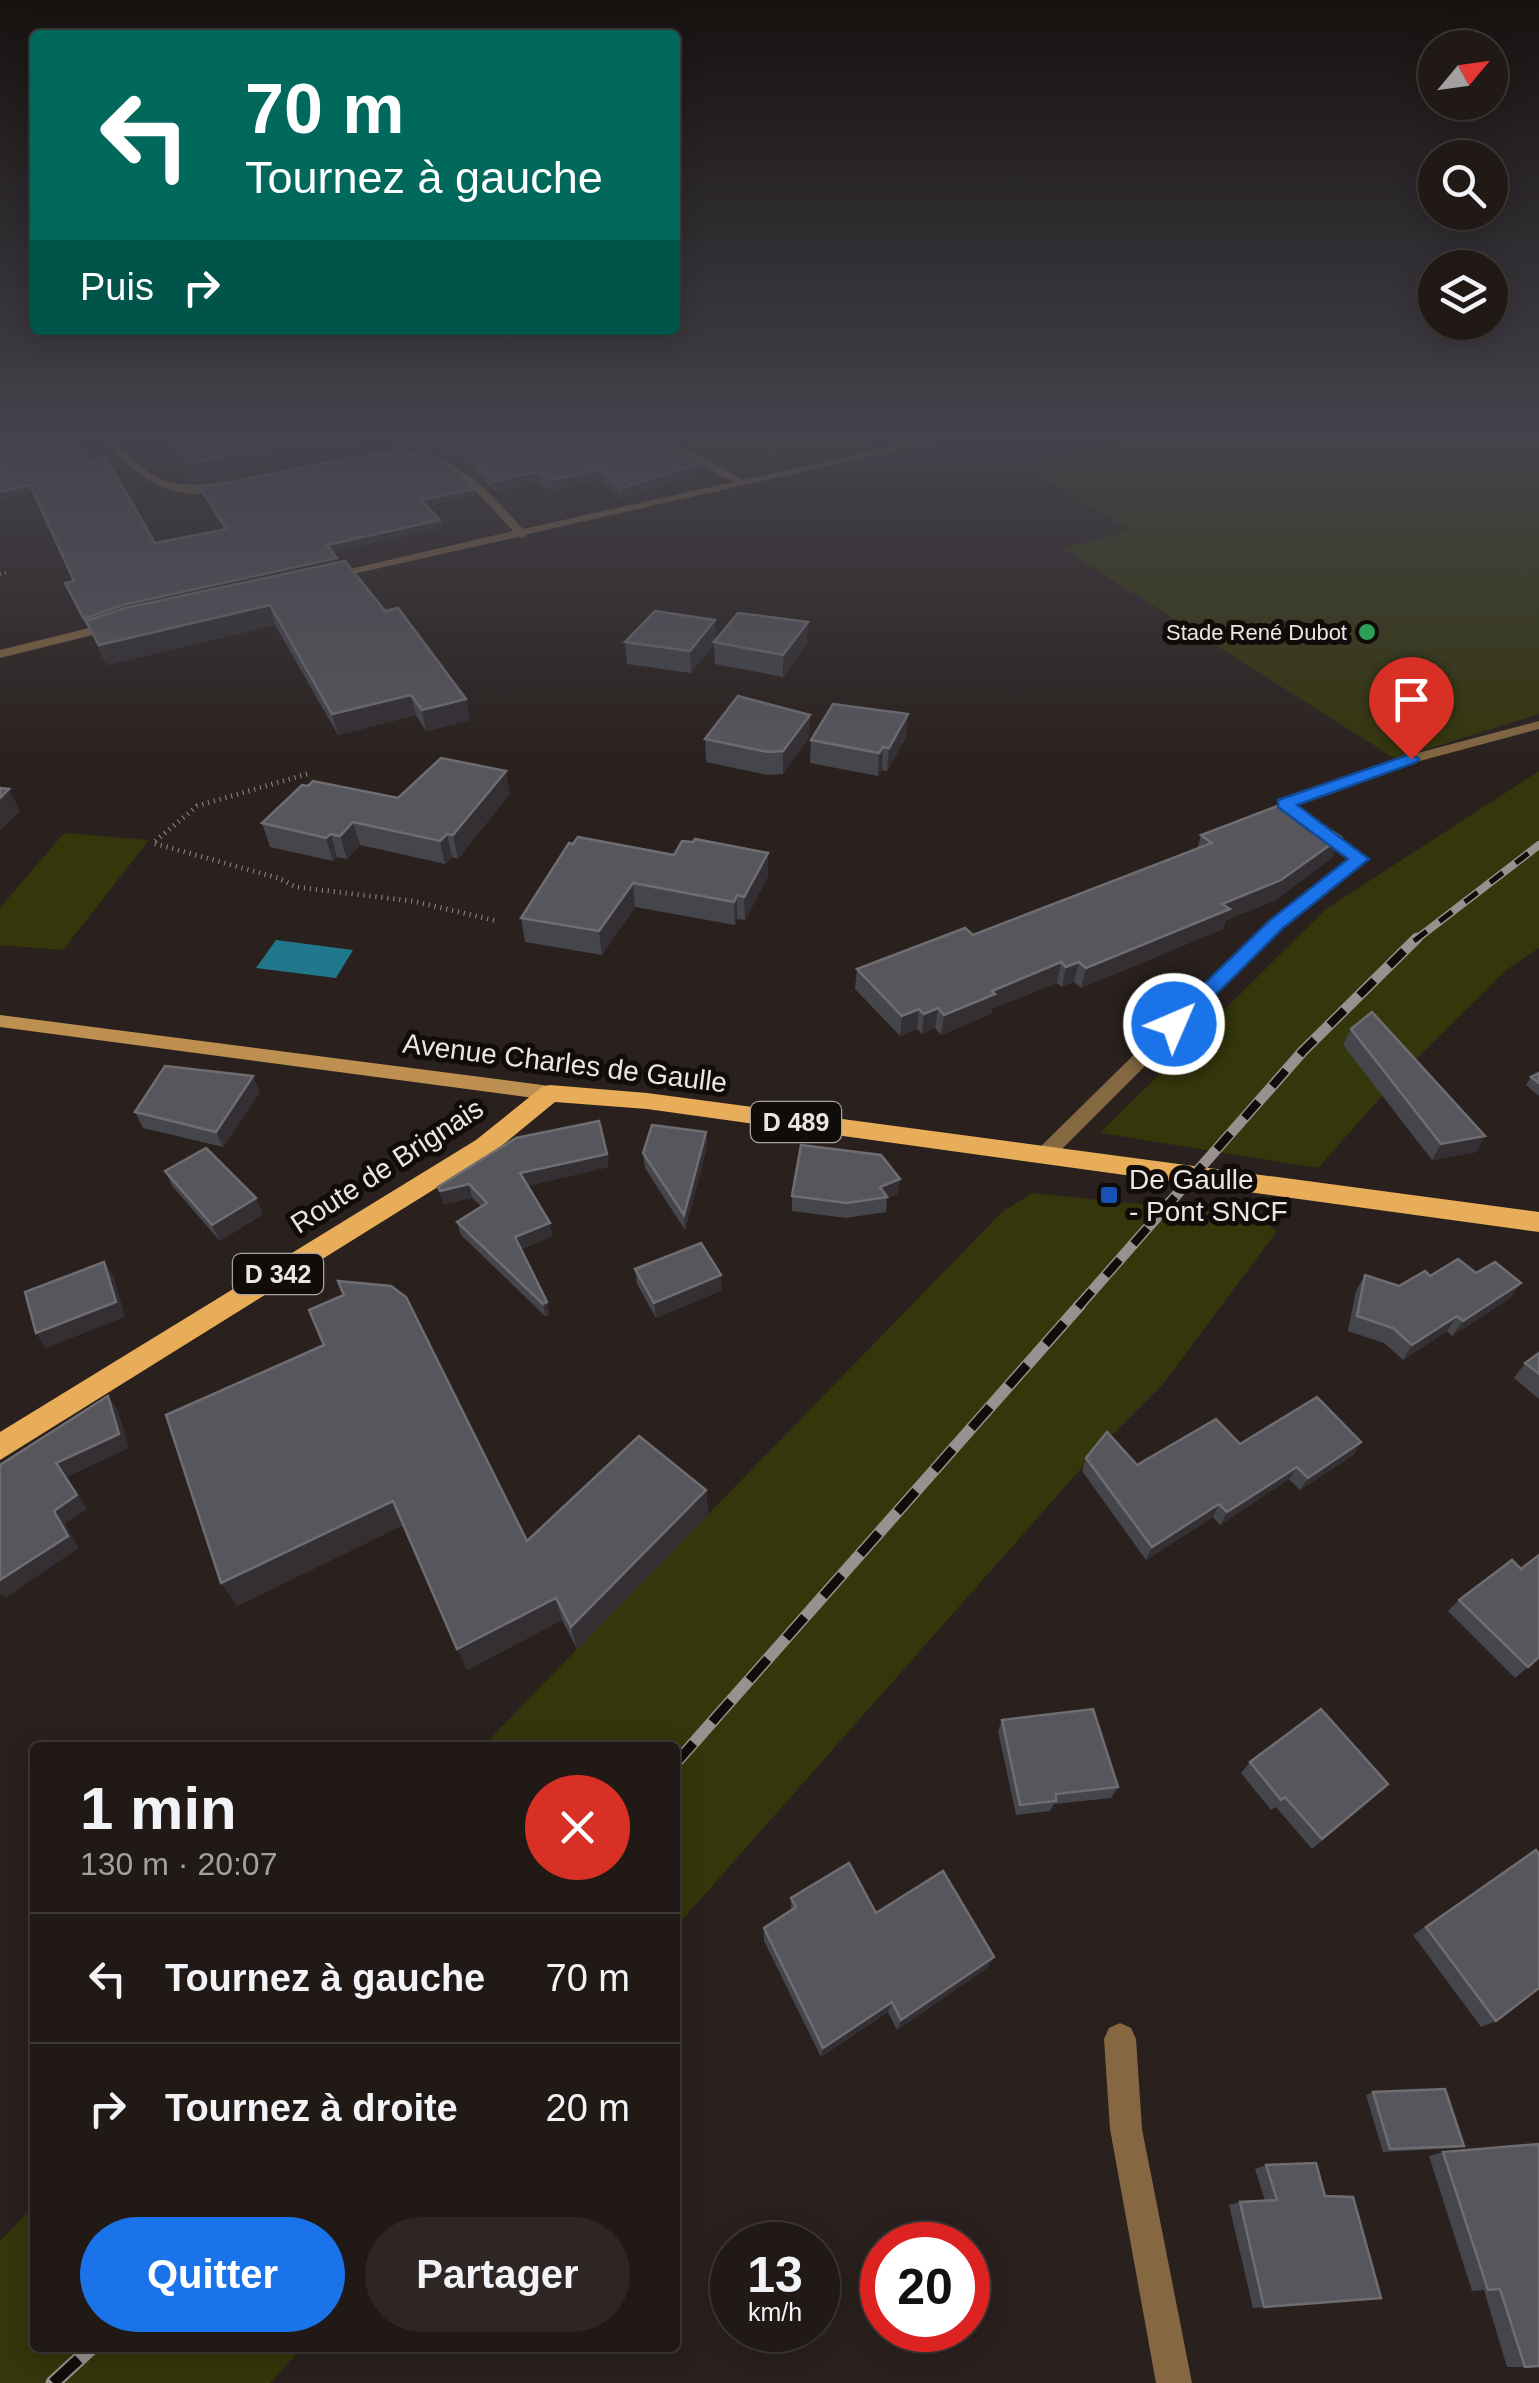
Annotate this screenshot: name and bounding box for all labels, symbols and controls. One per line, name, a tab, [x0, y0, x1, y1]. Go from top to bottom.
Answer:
north arrow	[1418, 30, 1508, 120]
map controls	[1418, 30, 1508, 340]
icon: left	[80, 70, 210, 200]
text: 70 m	[245, 70, 405, 148]
button: search	[1418, 140, 1508, 230]
text: Tournez à gauche	[245, 152, 603, 203]
button: layers	[1418, 250, 1508, 340]
icon: right	[174, 260, 229, 315]
text: Puis	[80, 266, 154, 308]
place label: Stade René Dubot	[1166, 620, 1347, 645]
marker: Stade René Dubot	[1356, 621, 1378, 643]
pin	[1369, 657, 1454, 760]
icon: arrive	[1384, 672, 1439, 727]
position arrow	[1122, 972, 1226, 1076]
street label: Avenue Charles de Gaulle	[401, 1028, 729, 1098]
street label: Route de Brignais	[285, 1092, 489, 1240]
road number: D 489	[751, 1102, 841, 1142]
place label: De Gaulle - Pont SNCF	[1129, 1164, 1288, 1227]
marker: De Gaulle - Pont SNCF	[1098, 1184, 1120, 1206]
road number: D 342	[233, 1254, 323, 1294]
text: 1 min	[80, 1775, 237, 1842]
button: close	[525, 1775, 630, 1880]
text: 130 m · 20:07	[80, 1846, 277, 1882]
icon: left	[80, 1951, 135, 2006]
text: Tournez à gauche	[165, 1957, 485, 1999]
text: 70 m	[546, 1957, 630, 1999]
icon: right	[80, 2081, 135, 2136]
text: Tournez à droite	[165, 2087, 458, 2129]
text: 20 m	[546, 2087, 630, 2129]
button: Quitter	[80, 2217, 345, 2332]
button: Partager	[365, 2217, 630, 2332]
speed limit sign: 20	[860, 2222, 990, 2352]
text: 13	[747, 2247, 803, 2303]
text: km/h	[748, 2298, 802, 2326]

